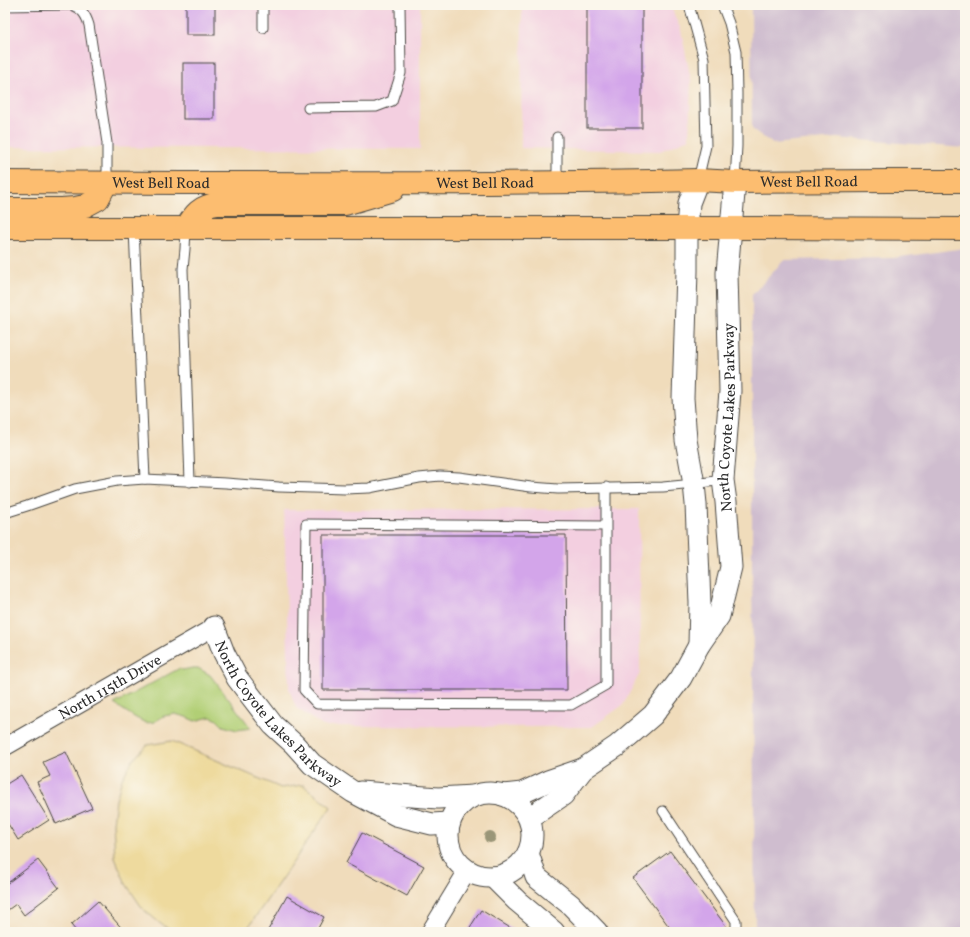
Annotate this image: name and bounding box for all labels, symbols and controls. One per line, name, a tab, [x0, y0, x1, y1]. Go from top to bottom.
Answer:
street label: West Bell Road	[760, 172, 858, 194]
street label: West Bell Road	[436, 173, 534, 195]
street label: West Bell Road	[112, 174, 210, 195]
street label: North Coyote Lakes Parkway	[714, 323, 742, 513]
street label: North Coyote Lakes Parkway	[208, 638, 345, 793]
street label: North 115th Drive	[55, 650, 166, 726]

